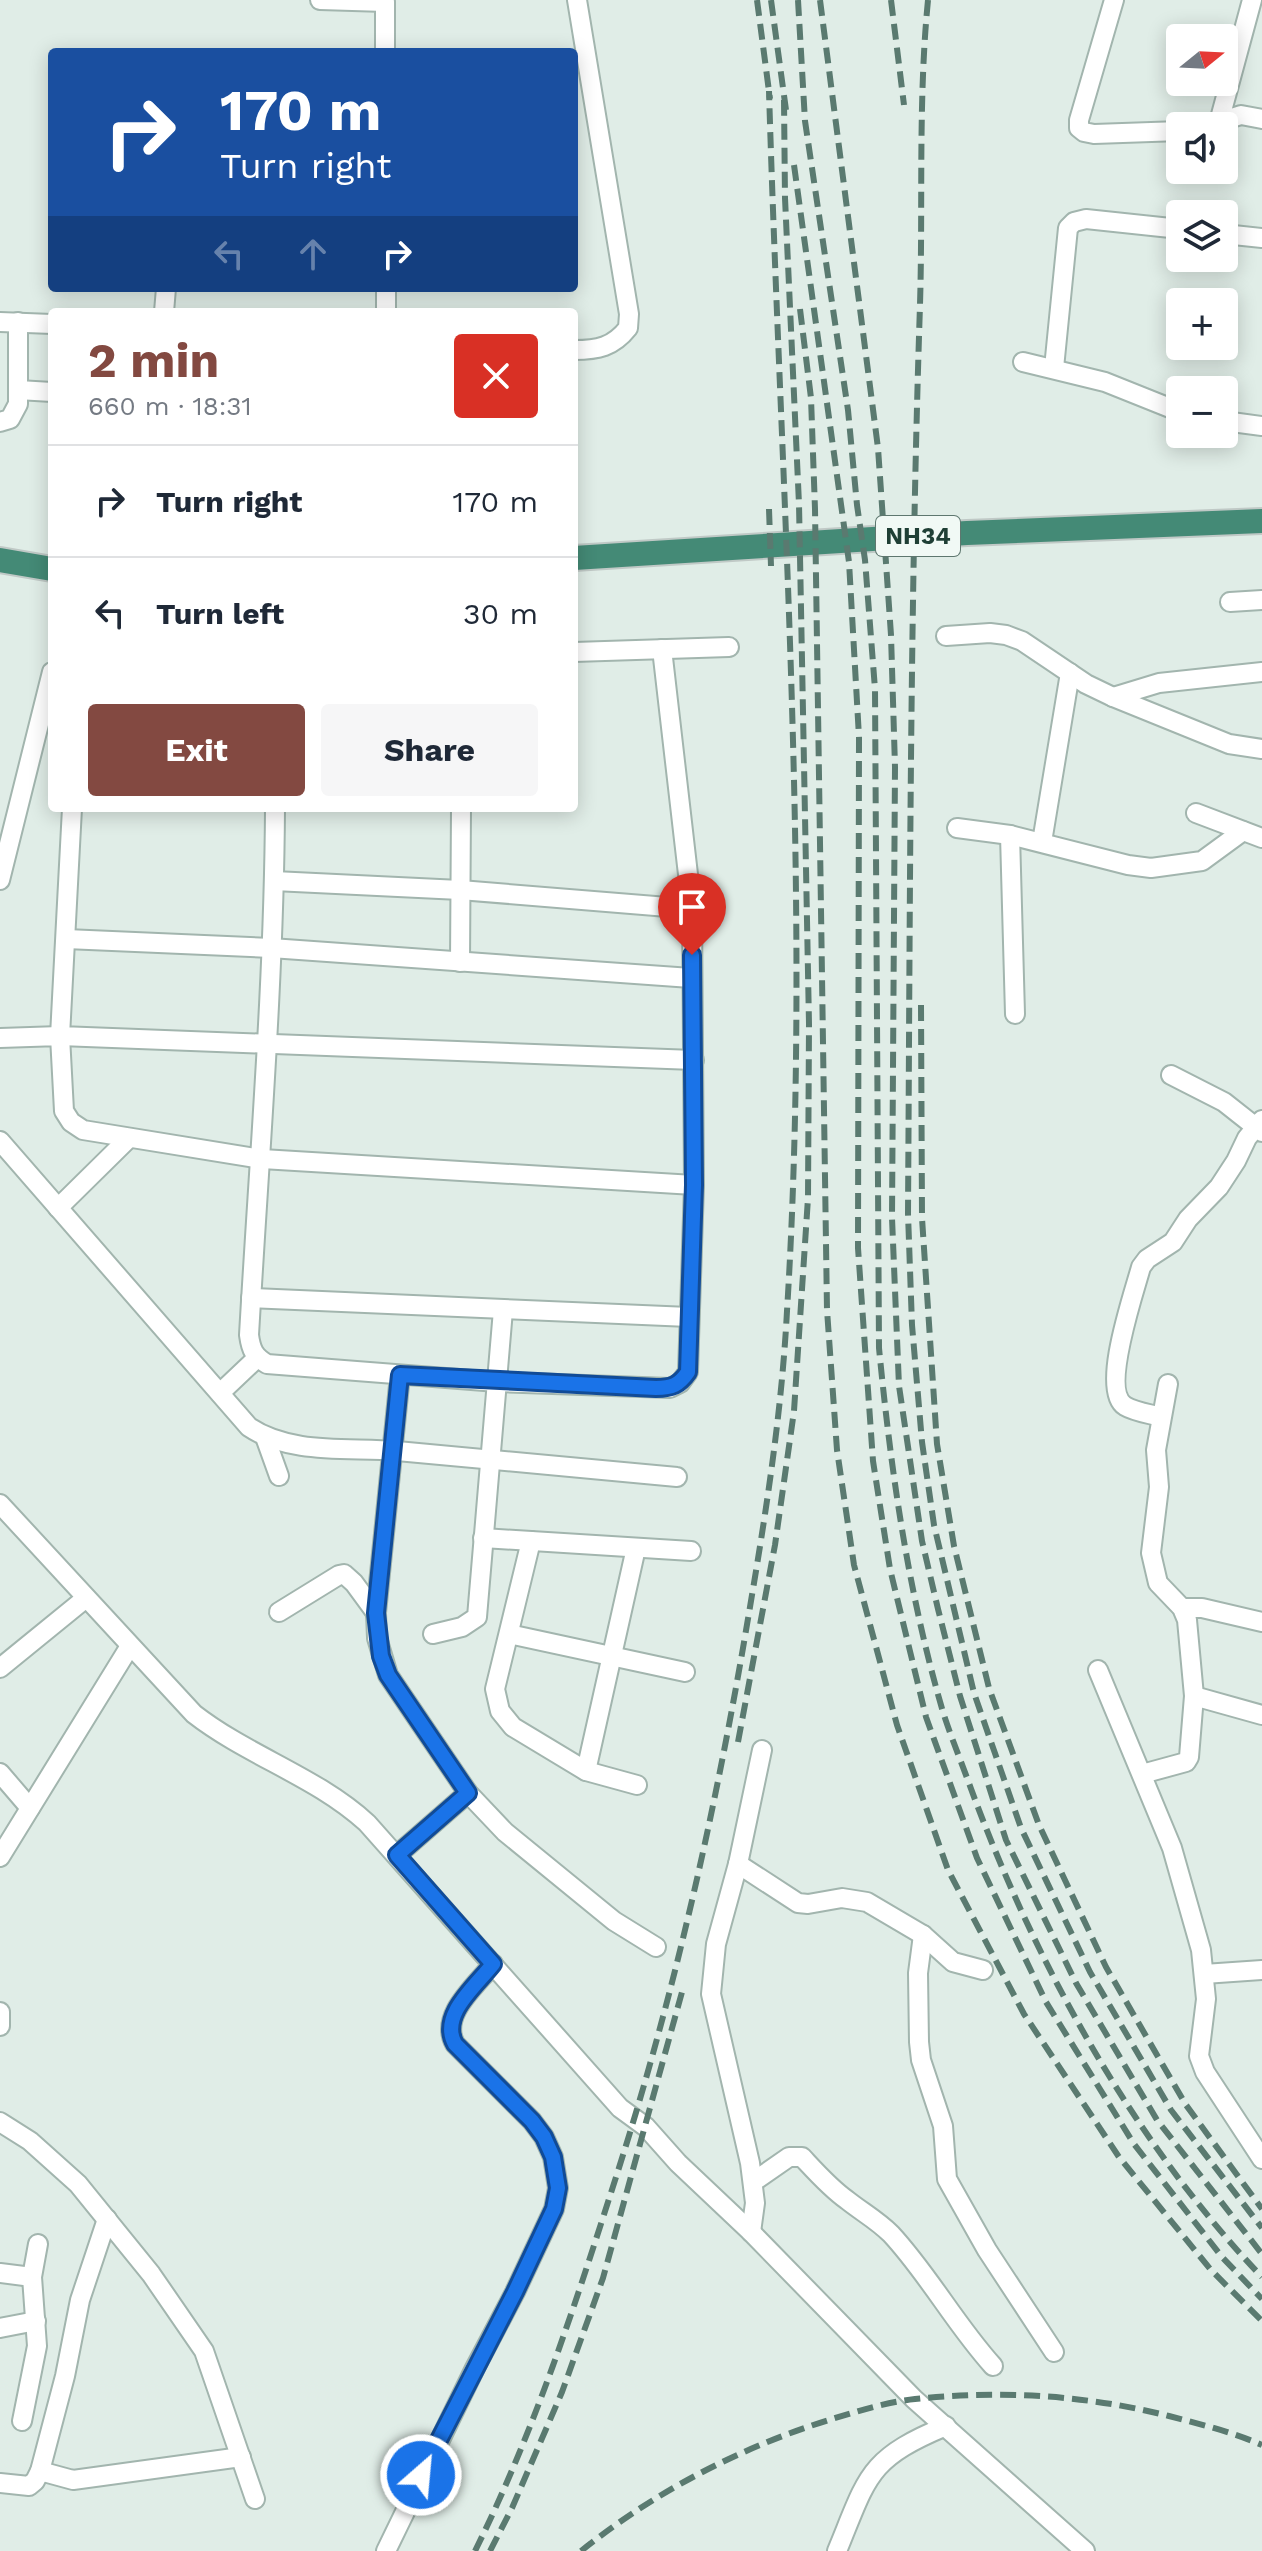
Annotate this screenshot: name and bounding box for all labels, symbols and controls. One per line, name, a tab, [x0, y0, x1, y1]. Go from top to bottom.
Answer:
north arrow	[1166, 24, 1238, 96]
map controls	[1166, 24, 1238, 448]
text: 170 m	[220, 78, 382, 144]
icon: right	[88, 80, 192, 184]
button: sound	[1166, 112, 1238, 184]
text: Turn right	[220, 145, 391, 187]
button: layers	[1166, 200, 1238, 272]
icon: left	[207, 232, 251, 276]
icon: ahead	[291, 232, 335, 276]
icon: right	[375, 232, 419, 276]
button: +	[1166, 288, 1238, 360]
text: 2 min	[88, 332, 219, 389]
button: close	[454, 334, 538, 418]
button: −	[1166, 376, 1238, 448]
text: 660 m · 18:31	[88, 391, 252, 421]
icon: right	[88, 479, 132, 523]
text: Turn right	[156, 484, 302, 519]
text: 170 m	[453, 484, 538, 519]
road number: NH34	[876, 516, 960, 556]
icon: left	[88, 591, 132, 635]
text: Turn left	[156, 596, 284, 631]
text: 30 m	[463, 596, 538, 631]
button: Exit	[88, 704, 305, 796]
button: Share	[321, 704, 538, 796]
pin	[658, 873, 726, 955]
icon: arrive	[670, 885, 714, 929]
position arrow	[379, 2433, 463, 2517]

